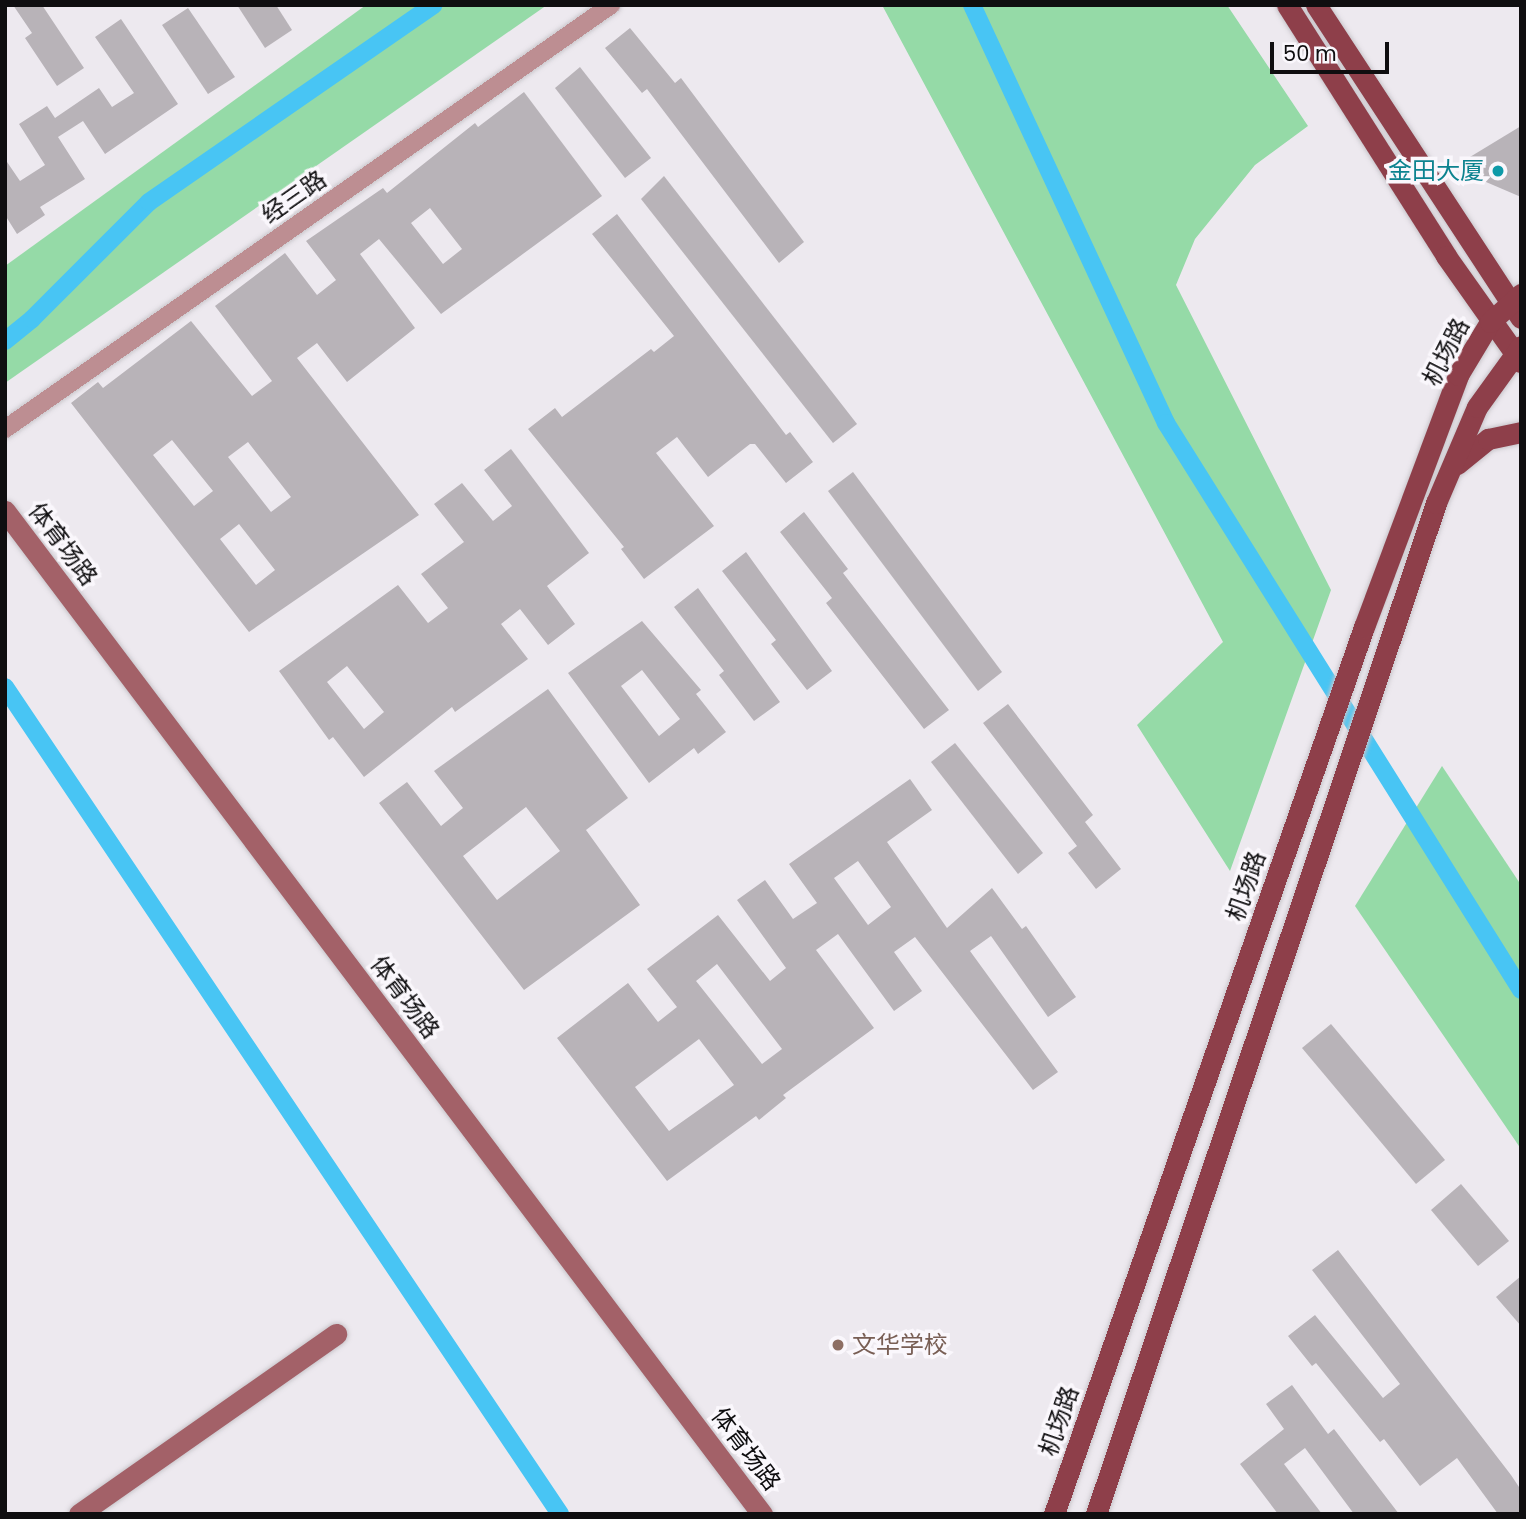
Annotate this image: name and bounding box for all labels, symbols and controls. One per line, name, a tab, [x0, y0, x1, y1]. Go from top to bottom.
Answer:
scale bar	[1274, 28, 1393, 72]
text: 50 m	[1283, 39, 1337, 68]
place label: 金田大厦	[1388, 157, 1484, 185]
marker: 金田大厦	[1490, 163, 1506, 179]
street label: 经三路	[256, 165, 332, 229]
street label: 机场路	[1417, 313, 1475, 391]
street label: 体育场路	[23, 497, 103, 591]
street label: 机场路	[1221, 847, 1271, 925]
street label: 体育场路	[365, 950, 445, 1044]
place label: 文华学校	[852, 1331, 948, 1359]
marker: 文华学校	[830, 1337, 846, 1353]
street label: 机场路	[1034, 1382, 1084, 1460]
street label: 体育场路	[706, 1402, 786, 1496]

